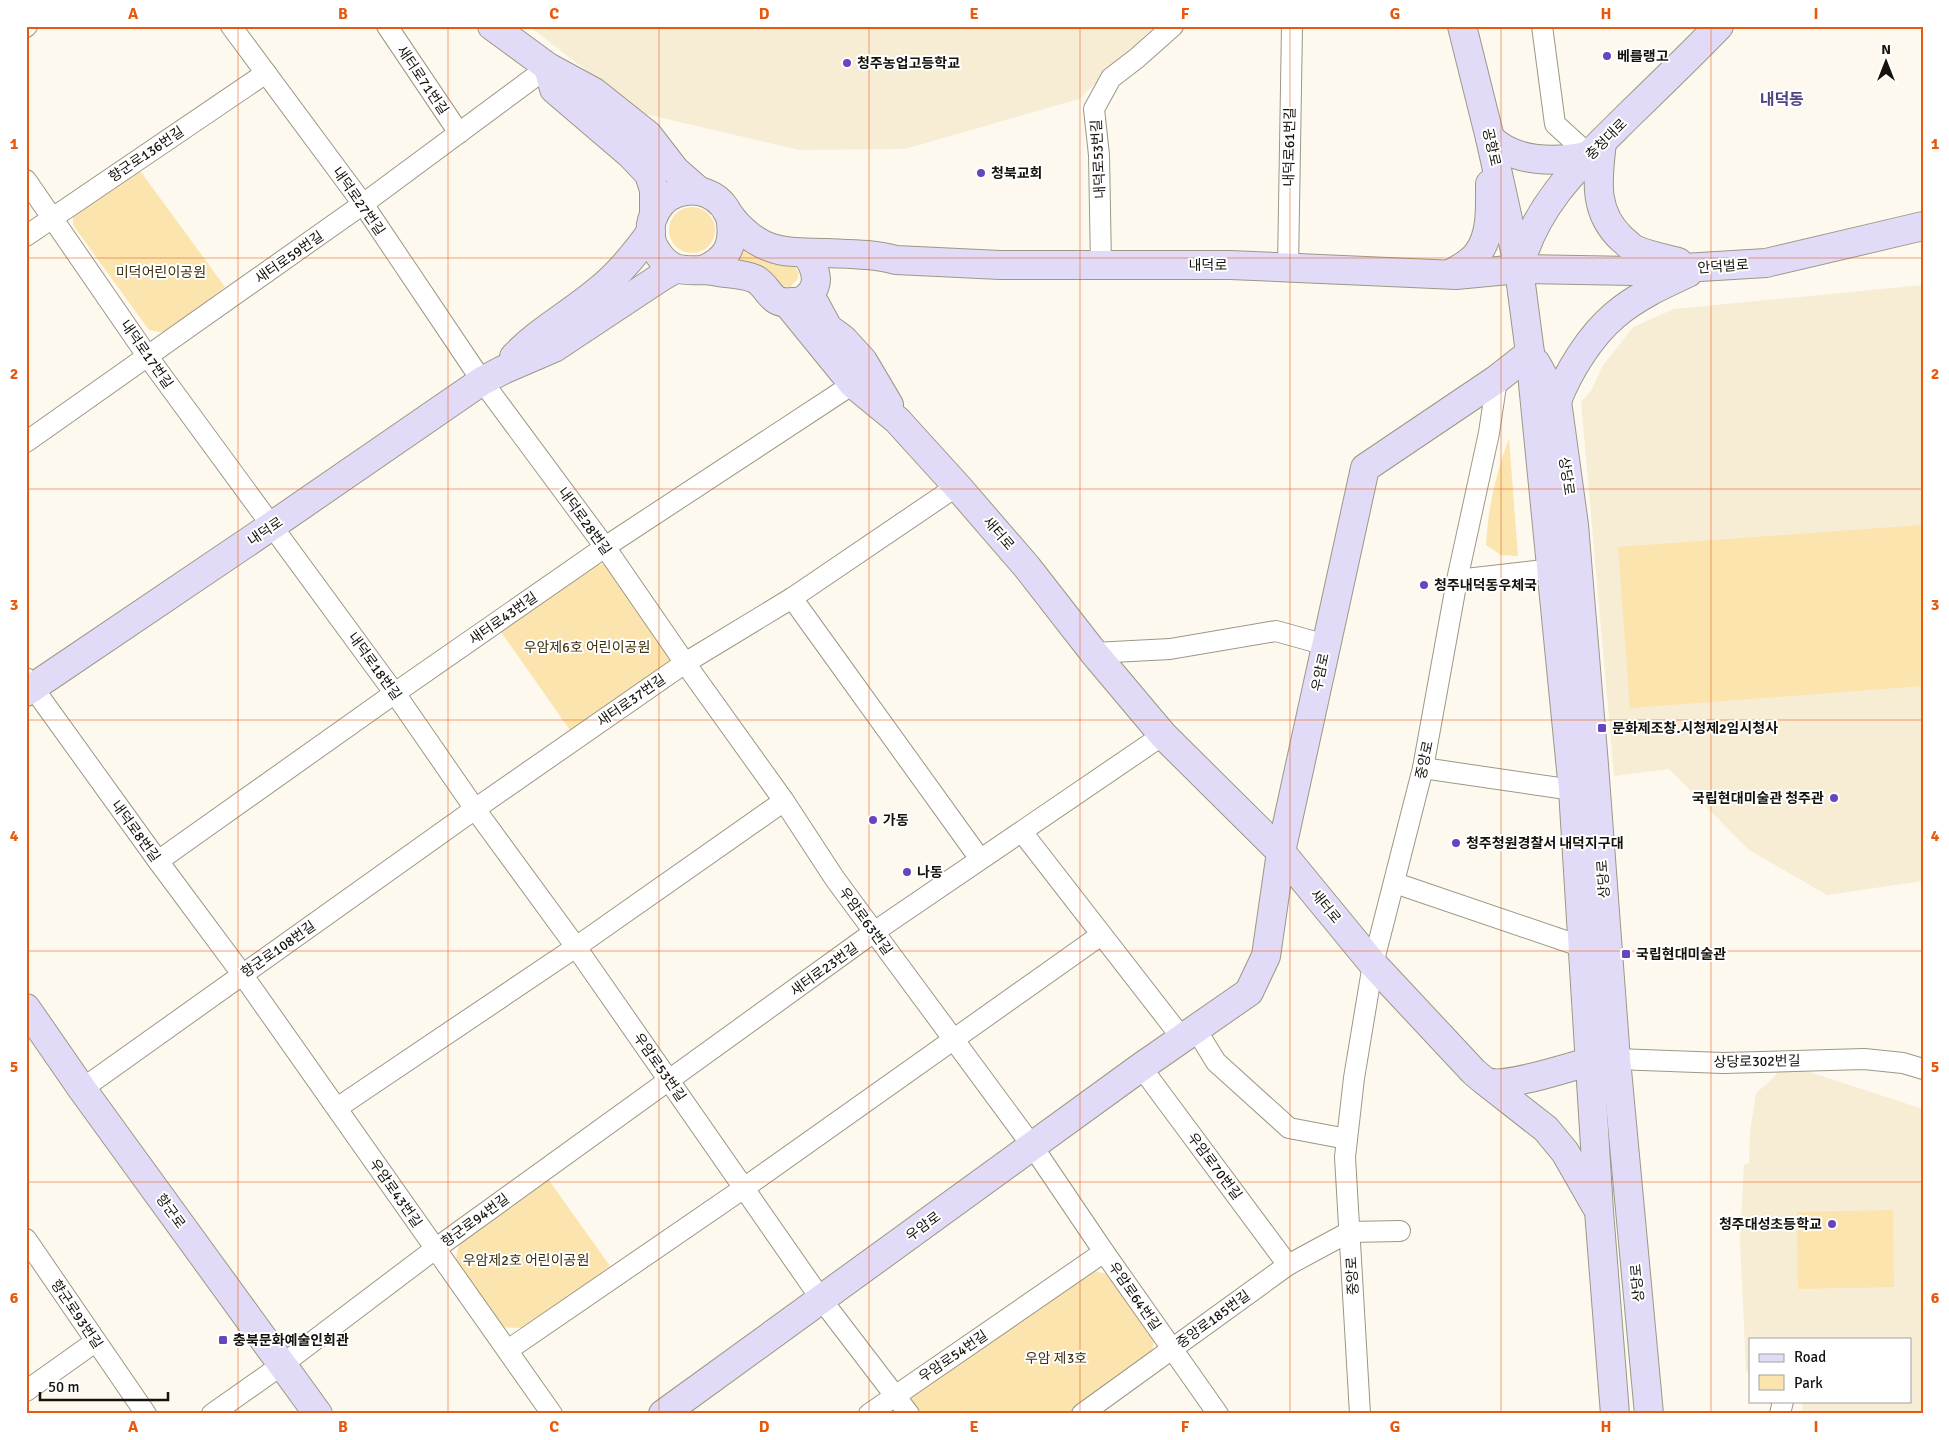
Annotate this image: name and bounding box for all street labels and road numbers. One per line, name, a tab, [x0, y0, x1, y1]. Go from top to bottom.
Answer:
street label: 새터로71번길	[393, 43, 452, 118]
street label: 내덕로61번길	[1280, 107, 1299, 187]
street label: 충청대로	[1582, 115, 1631, 164]
street label: 내덕로53번길	[1088, 119, 1109, 199]
street label: 향군로136번길	[105, 123, 187, 186]
street label: 공항로	[1479, 126, 1504, 168]
street label: 내덕로27번길	[329, 164, 388, 239]
street label: 새터로59번길	[252, 228, 327, 287]
street label: 안덕벌로	[1697, 256, 1749, 277]
street label: 내덕로	[1189, 257, 1227, 274]
street label: 내덕로17번길	[117, 317, 176, 392]
street label: 상당로	[1555, 456, 1578, 497]
street label: 내덕로28번길	[554, 484, 615, 558]
street label: 내덕로	[245, 513, 286, 549]
street label: 새터로	[980, 513, 1018, 554]
street label: 새터로43번길	[466, 589, 541, 648]
street label: 내덕로18번길	[344, 629, 405, 703]
street label: 우암로	[1308, 651, 1333, 693]
street label: 새터로37번길	[594, 671, 669, 730]
street label: 중앙로	[1412, 739, 1437, 781]
street label: 내덕로8번길	[108, 797, 164, 865]
street label: 상당로	[1594, 859, 1613, 899]
street label: 우암로63번길	[835, 884, 896, 958]
street label: 새터로	[1307, 886, 1344, 927]
street label: 향군로108번길	[238, 917, 319, 981]
street label: 새터로23번길	[787, 939, 861, 1000]
street label: 우암로53번길	[630, 1030, 689, 1105]
street label: 상당로302번길	[1713, 1052, 1801, 1071]
street label: 우암로70번길	[1184, 1129, 1245, 1203]
street label: 우암로43번길	[366, 1156, 425, 1231]
street label: 향군로94번길	[438, 1190, 512, 1251]
street label: 향군로	[152, 1191, 189, 1232]
street label: 우암로	[903, 1208, 944, 1245]
street label: 중앙로	[1343, 1256, 1362, 1296]
street label: 우암로64번길	[1105, 1259, 1164, 1334]
street label: 상당로	[1627, 1263, 1648, 1303]
street label: 향군로93번길	[47, 1277, 106, 1352]
street label: 중앙로185번길	[1173, 1287, 1254, 1352]
street label: 우암로54번길	[916, 1327, 991, 1386]

